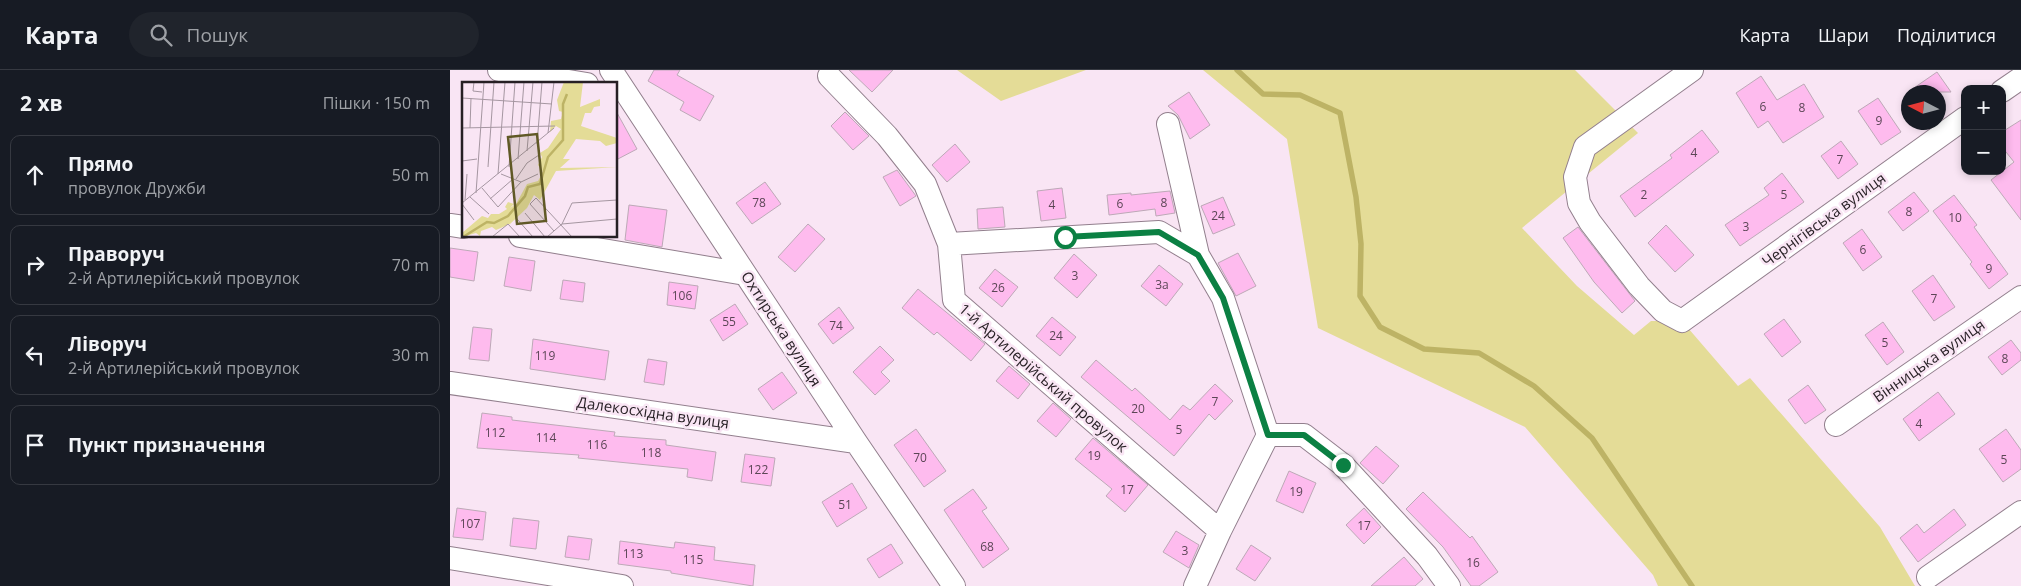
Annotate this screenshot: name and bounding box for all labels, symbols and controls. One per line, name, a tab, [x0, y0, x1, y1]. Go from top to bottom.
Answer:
search box	[129, 12, 479, 57]
text: Карта	[25, 18, 99, 51]
icon: search	[147, 21, 175, 49]
text: Пошук	[187, 22, 248, 48]
text: Карта	[1739, 23, 1790, 47]
text: Шари	[1818, 23, 1869, 47]
text: Поділитися	[1897, 23, 1996, 47]
inset map	[462, 82, 618, 238]
north arrow	[1901, 85, 1946, 130]
map controls	[1961, 85, 2006, 175]
button: +	[1961, 85, 2006, 130]
text: 2 хв	[20, 89, 63, 117]
text: Пішки · 150 m	[323, 92, 430, 114]
house number: 6	[1760, 98, 1767, 115]
house number: 8	[1799, 99, 1806, 116]
house number: 9	[1876, 112, 1883, 129]
button: −	[1961, 130, 2006, 175]
house number: 4	[1691, 144, 1698, 161]
text: Прямо	[68, 151, 133, 177]
house number: 7	[1837, 151, 1844, 168]
icon: ahead	[21, 161, 49, 189]
text: 50 m	[392, 164, 429, 186]
street label: Чернігівська вулиця	[1758, 168, 1889, 271]
text: провулок Дружби	[68, 177, 206, 199]
house number: 2	[1641, 186, 1648, 203]
house number: 5	[1781, 186, 1788, 203]
house number: 78	[752, 194, 766, 211]
house number: 8	[1161, 194, 1168, 211]
house number: 6	[1117, 195, 1124, 212]
house number: 4	[1049, 196, 1056, 213]
house number: 8	[1906, 203, 1913, 220]
house number: 24	[1211, 207, 1225, 224]
house number: 10	[1948, 209, 1962, 226]
house number: 3	[1743, 218, 1750, 235]
route start	[1054, 226, 1077, 249]
text: Праворуч	[68, 241, 165, 267]
house number: 6	[1860, 241, 1867, 258]
icon: right	[21, 251, 49, 279]
text: 70 m	[392, 254, 429, 276]
house number: 9	[1986, 260, 1993, 277]
text: 2-й Артилерійський провулок	[68, 267, 300, 289]
street label: Охтирська вулиця	[737, 267, 827, 390]
house number: 3	[1072, 267, 1079, 284]
house number: 3а	[1155, 276, 1169, 293]
house number: 26	[991, 279, 1005, 296]
house number: 106	[672, 287, 692, 304]
house number: 7	[1931, 290, 1938, 307]
street label: 1-й Артилерійський провулок	[955, 298, 1132, 456]
house number: 55	[722, 313, 736, 330]
street label: Вінницька вулиця	[1869, 314, 1988, 406]
house number: 74	[829, 317, 843, 334]
house number: 24	[1049, 327, 1063, 344]
text: Ліворуч	[68, 331, 147, 357]
house number: 5	[1882, 334, 1889, 351]
icon: left	[21, 341, 49, 369]
text: 30 m	[392, 344, 429, 366]
house number: 119	[535, 347, 555, 364]
house number: 8	[2002, 350, 2009, 367]
text: 2-й Артилерійський провулок	[68, 357, 300, 379]
street label: Далекосхідна вулиця	[576, 391, 731, 433]
house number: 7	[1212, 393, 1219, 410]
house number: 20	[1131, 400, 1145, 417]
house number: 4	[1916, 415, 1923, 432]
house number: 5	[1176, 421, 1183, 438]
house number: 112	[485, 424, 505, 441]
house number: 114	[536, 429, 556, 446]
icon: arrive	[21, 431, 49, 459]
text: Пункт призначення	[68, 432, 266, 458]
house number: 116	[587, 436, 607, 453]
house number: 118	[641, 444, 661, 461]
house number: 19	[1087, 447, 1101, 464]
house number: 70	[913, 449, 927, 466]
house number: 5	[2001, 451, 2008, 468]
route end	[1332, 454, 1355, 477]
house number: 122	[748, 461, 768, 478]
house number: 17	[1120, 481, 1134, 498]
house number: 19	[1289, 483, 1303, 500]
house number: 51	[838, 496, 852, 513]
house number: 107	[460, 515, 480, 532]
house number: 17	[1357, 517, 1371, 534]
house number: 68	[980, 538, 994, 555]
house number: 3	[1182, 542, 1189, 559]
house number: 113	[623, 545, 643, 562]
house number: 115	[683, 551, 703, 568]
house number: 16	[1466, 554, 1480, 571]

